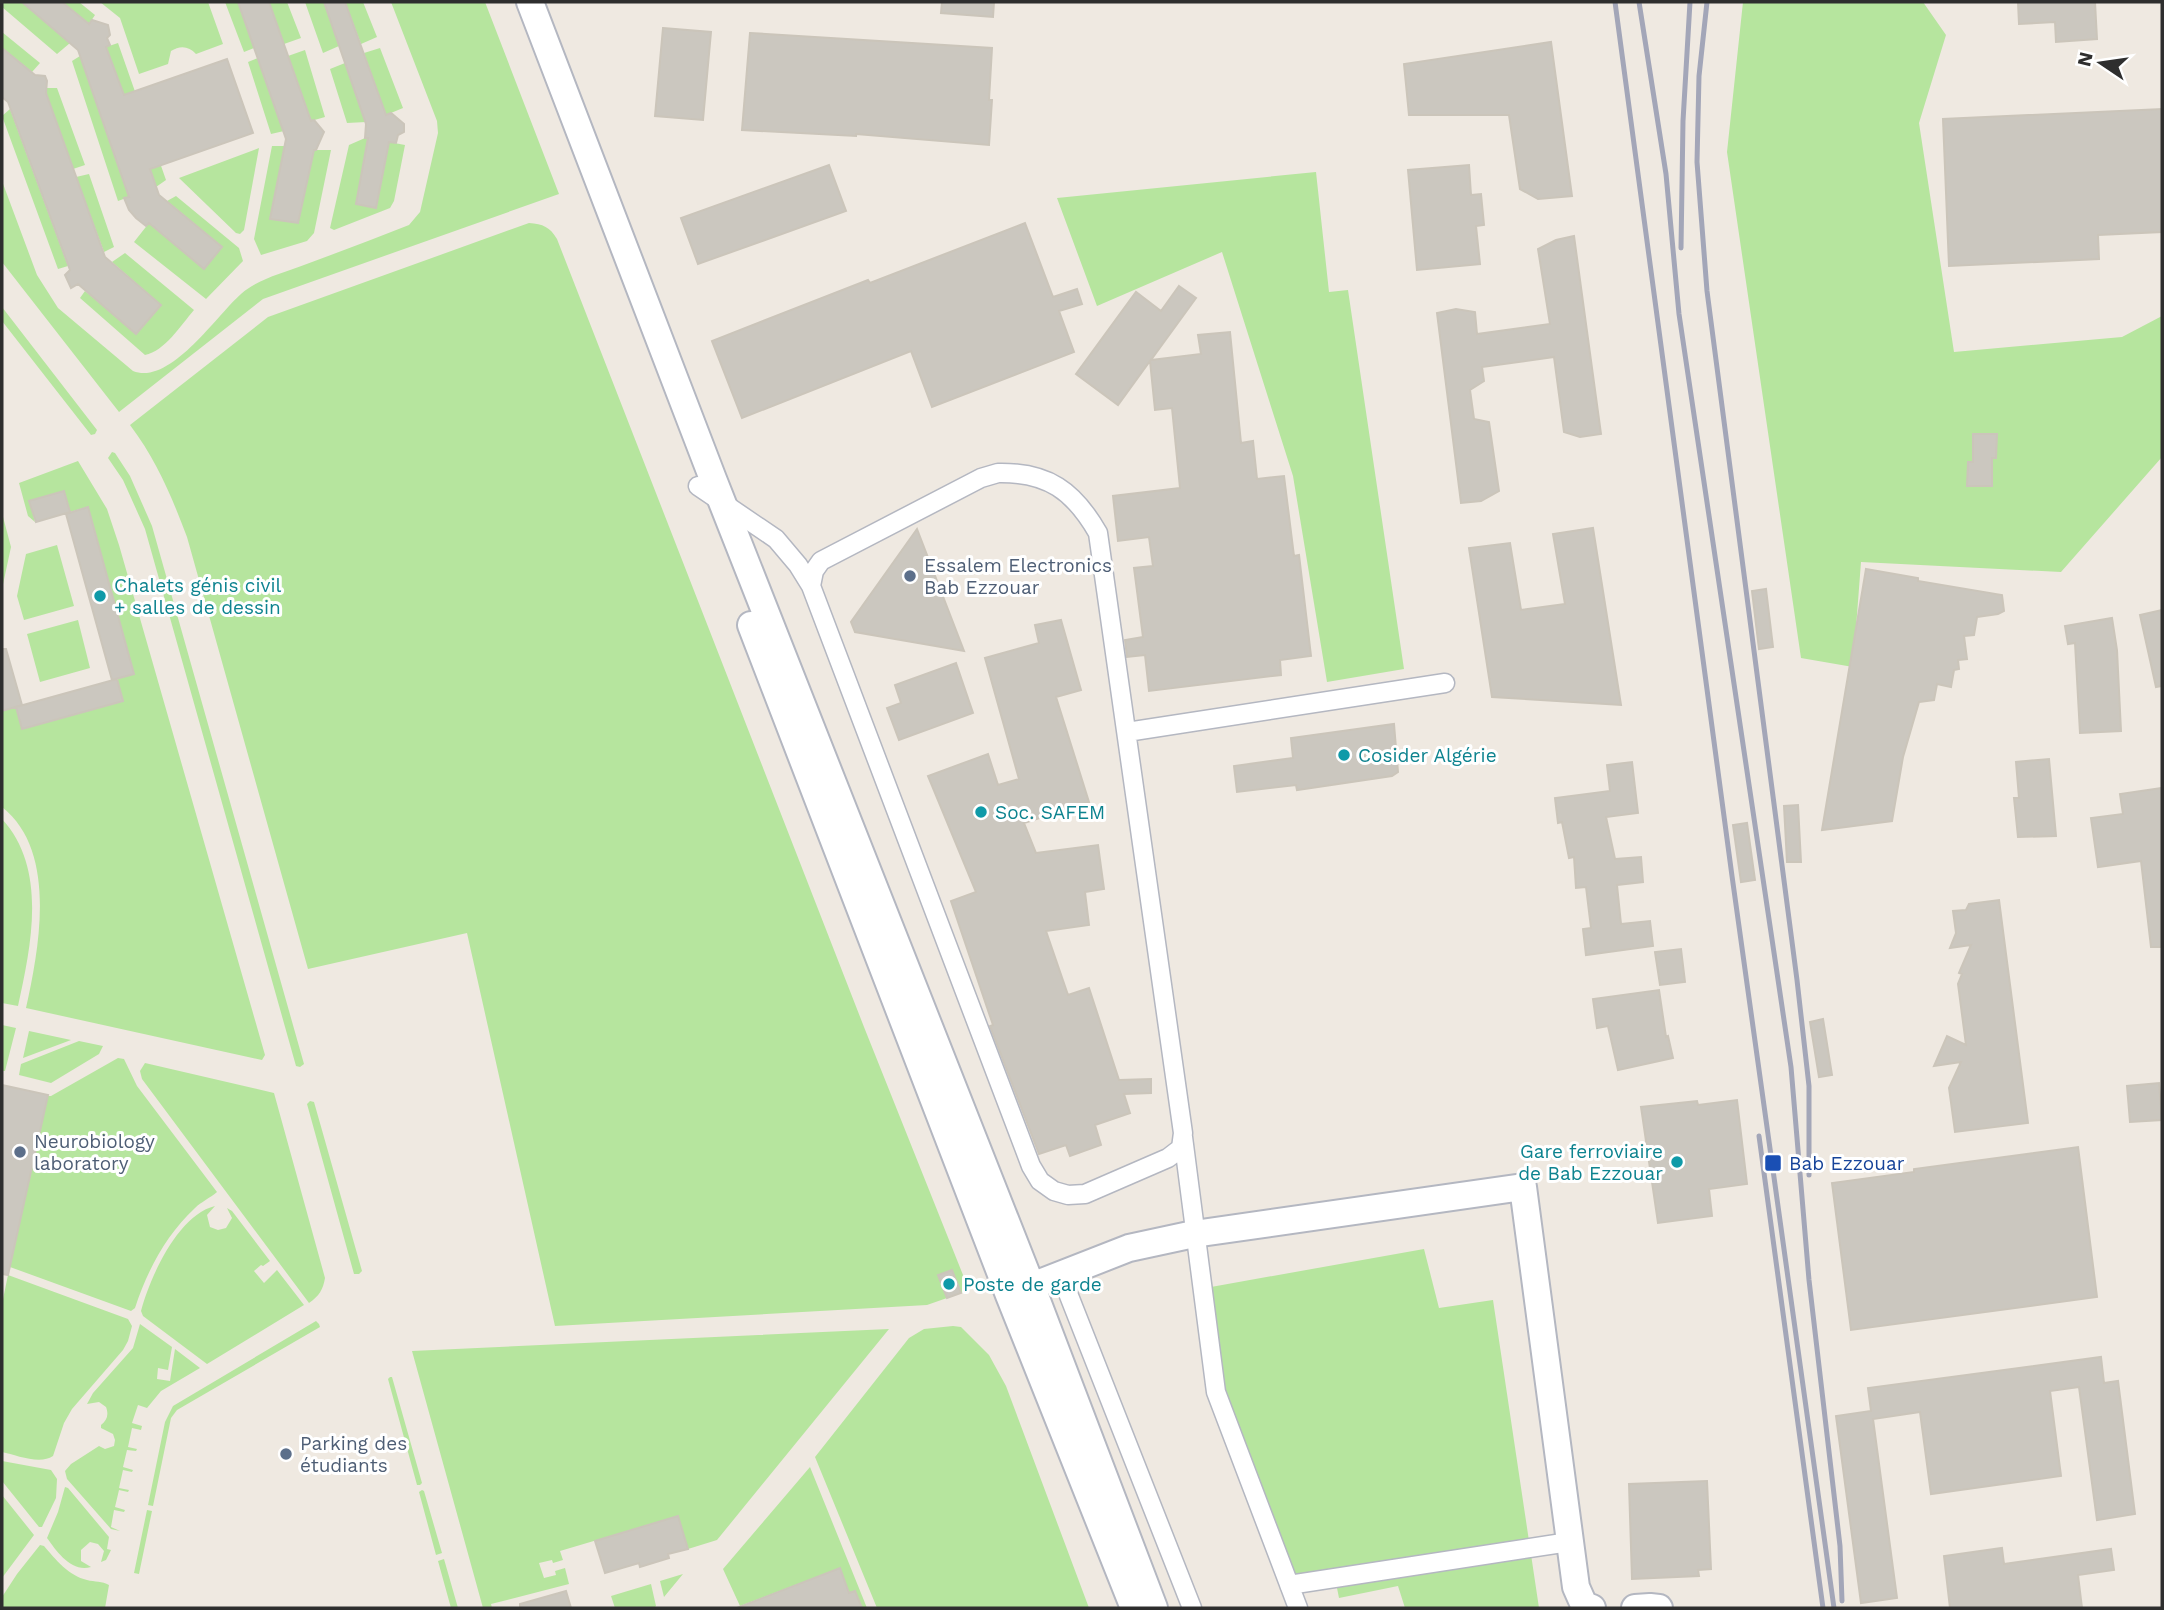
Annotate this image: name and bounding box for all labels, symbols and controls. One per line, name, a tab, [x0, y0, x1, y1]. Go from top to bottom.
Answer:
north arrow	[2066, 28, 2136, 98]
text: N	[2072, 50, 2098, 69]
place label: Essalem Electronics Bab Ezzouar	[924, 554, 1112, 599]
marker: Essalem Electronics Bab Ezzouar	[902, 568, 918, 584]
place label: Chalets génis civil + salles de dessin	[114, 574, 282, 619]
marker: Chalets génis civil + salles de dessin	[92, 588, 108, 604]
place label: Cosider Algérie	[1358, 744, 1497, 767]
marker: Cosider Algérie	[1336, 747, 1352, 763]
place label: Soc. SAFEM	[995, 801, 1105, 824]
marker: Soc. SAFEM	[973, 804, 989, 820]
place label: Neurobiology laboratory	[34, 1130, 155, 1175]
place label: Gare ferroviaire de Bab Ezzouar	[1518, 1140, 1663, 1185]
marker: Neurobiology laboratory	[12, 1144, 28, 1160]
place label: Bab Ezzouar	[1789, 1152, 1905, 1175]
marker: Bab Ezzouar	[1763, 1153, 1783, 1173]
marker: Gare ferroviaire de Bab Ezzouar	[1669, 1154, 1685, 1170]
place label: Poste de garde	[963, 1273, 1102, 1296]
marker: Poste de garde	[941, 1276, 957, 1292]
place label: Parking des étudiants	[300, 1432, 407, 1477]
marker: Parking des étudiants	[278, 1446, 294, 1462]

